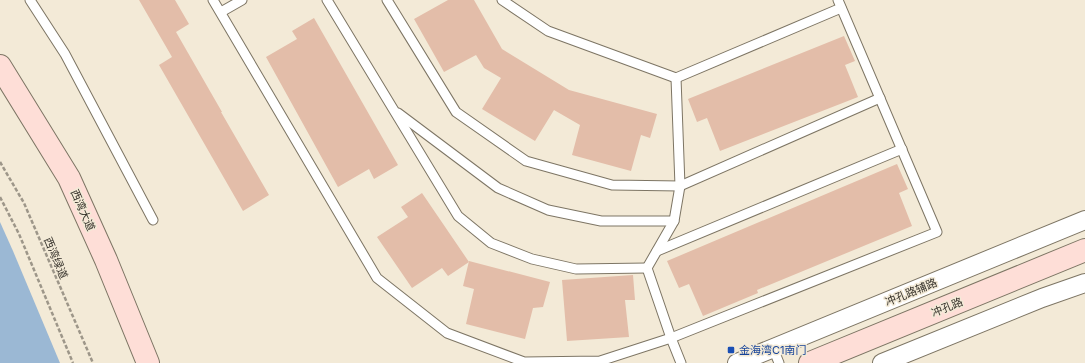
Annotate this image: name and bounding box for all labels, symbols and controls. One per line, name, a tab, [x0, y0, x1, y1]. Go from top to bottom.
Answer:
street label: 西湾大道	[68, 187, 98, 233]
street label: 西湾绿道	[41, 235, 71, 281]
street label: 冲孔路辅路	[883, 275, 939, 309]
street label: 冲孔路	[929, 294, 965, 320]
place label: 金海湾C1南门	[739, 343, 807, 357]
marker: 金海湾C1南门	[726, 345, 736, 355]

